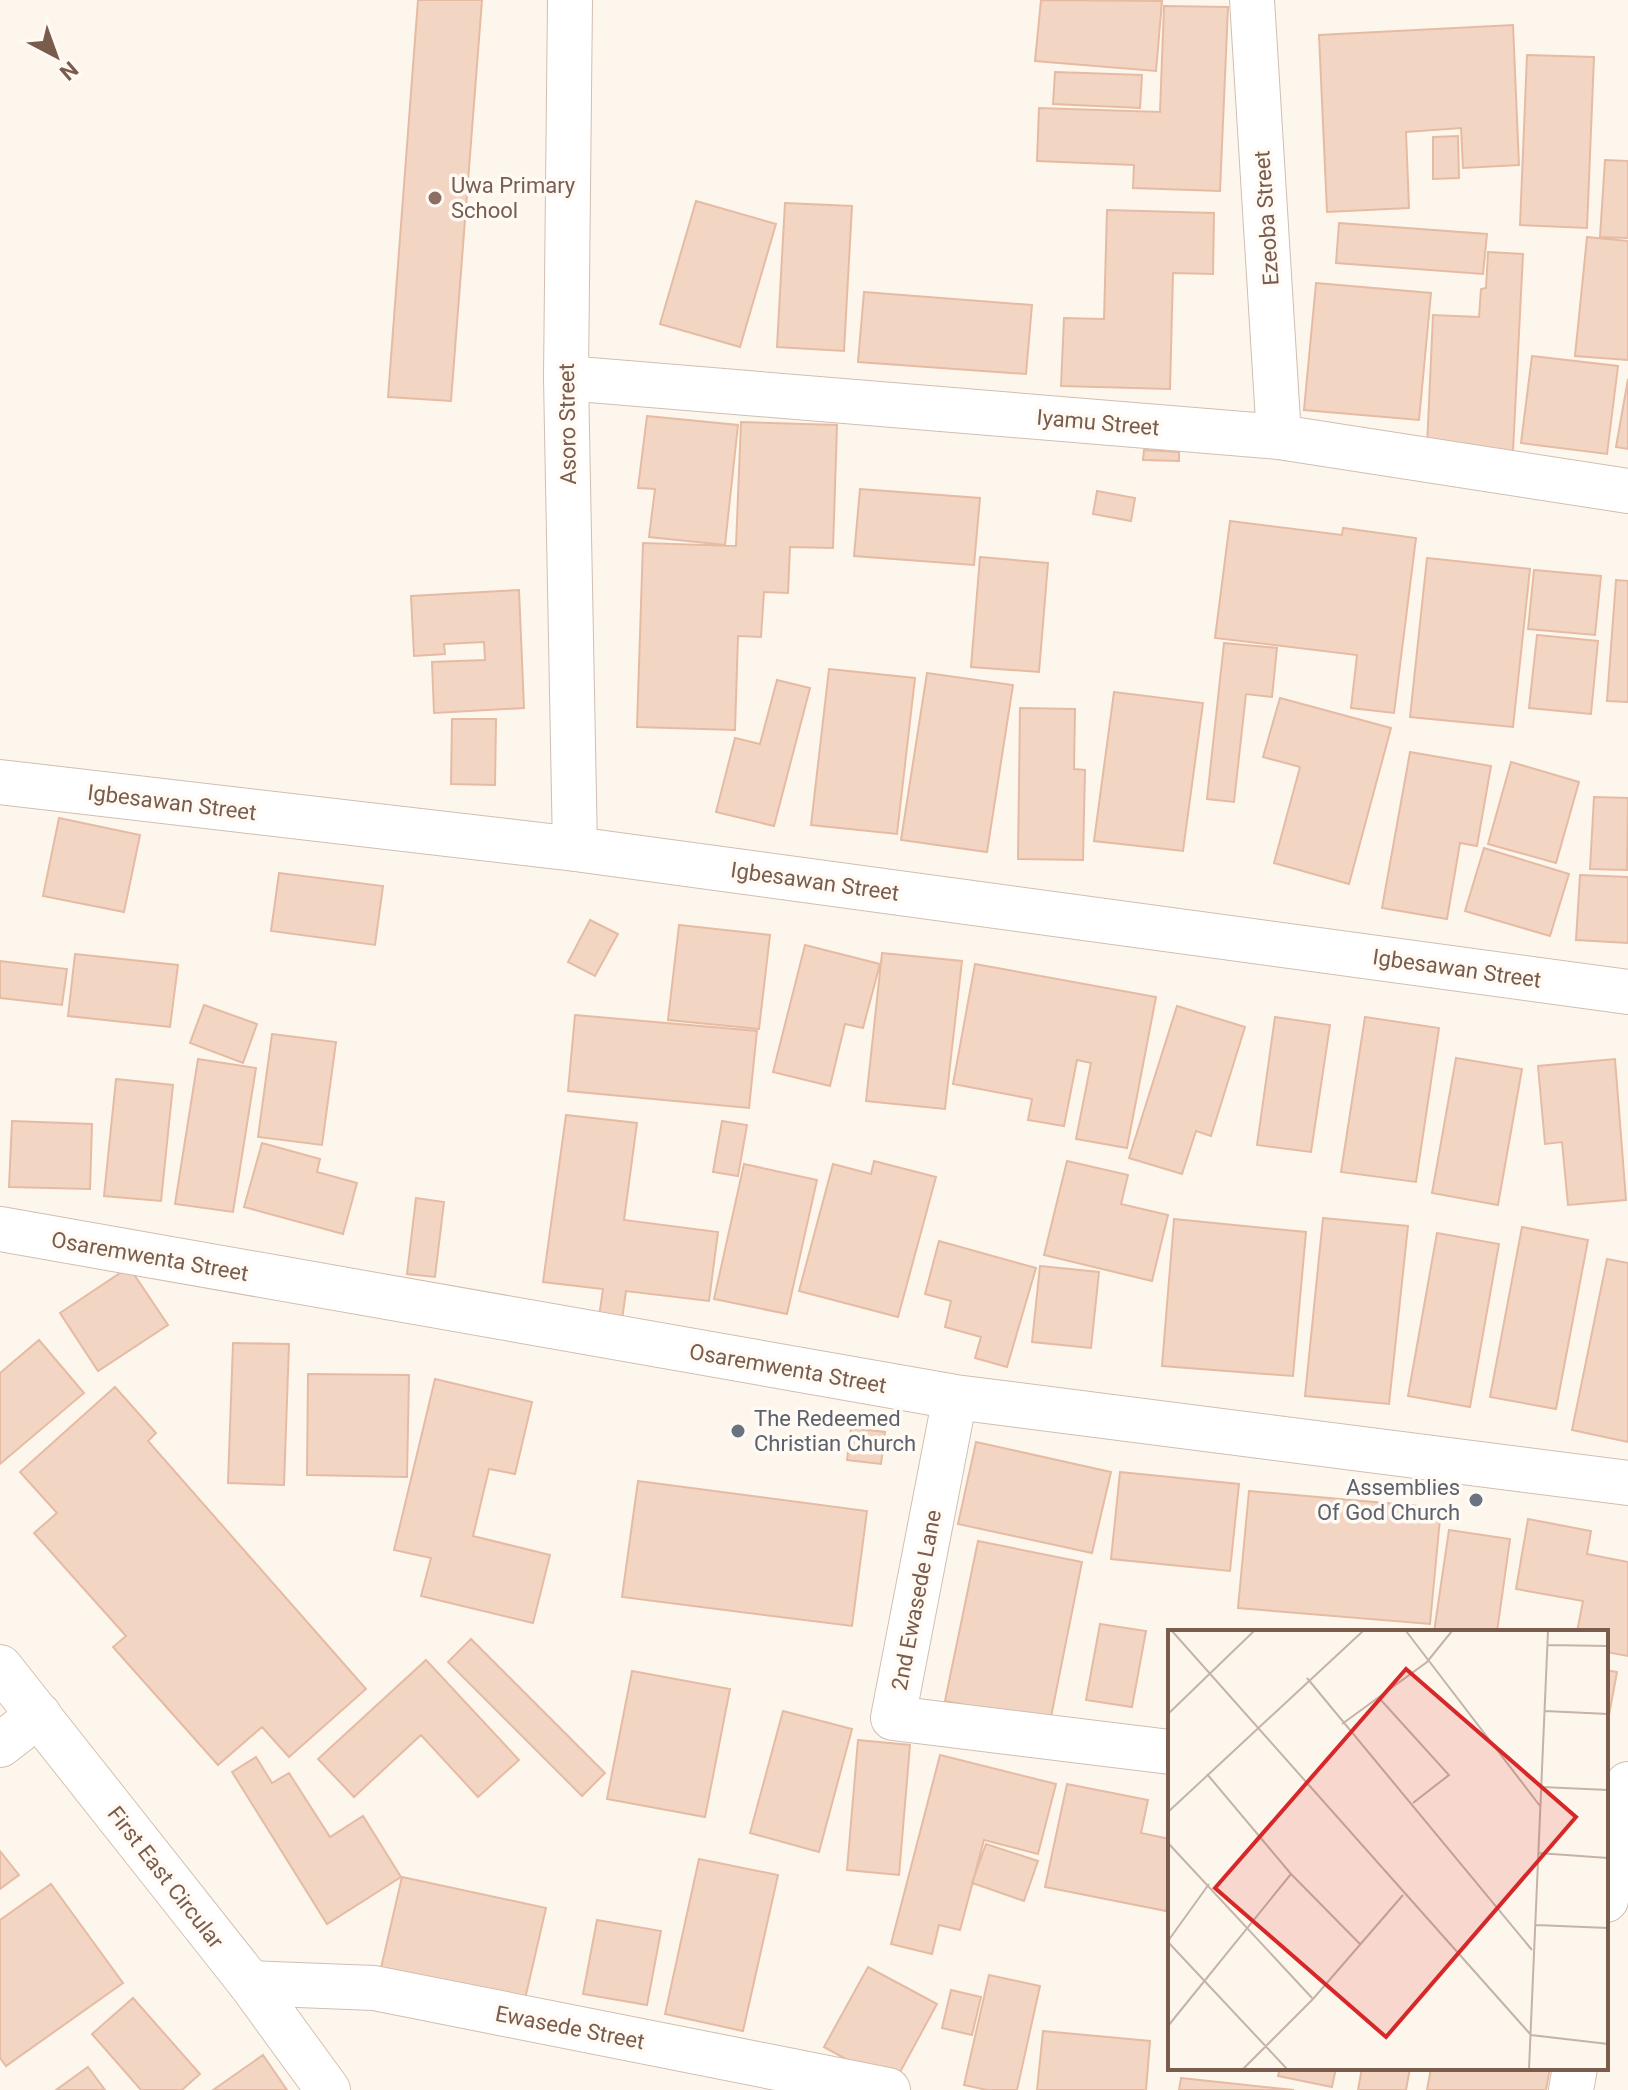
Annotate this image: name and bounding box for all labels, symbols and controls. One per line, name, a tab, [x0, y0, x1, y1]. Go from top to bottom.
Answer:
north arrow	[16, 16, 96, 96]
text: N	[55, 56, 83, 85]
street label: Ezeoba Street	[1249, 150, 1284, 286]
place label: Uwa Primary School	[451, 173, 576, 223]
marker: Uwa Primary School	[426, 189, 444, 207]
street label: Asoro Street	[554, 363, 581, 485]
street label: Iyamu Street	[1036, 405, 1160, 440]
street label: Igbesawan Street	[86, 780, 258, 825]
street label: Igbesawan Street	[729, 857, 901, 906]
street label: Igbesawan Street	[1371, 944, 1543, 993]
street label: Osaremwenta Street	[49, 1227, 250, 1286]
street label: Osaremwenta Street	[687, 1339, 888, 1398]
place label: The Redeemed Christian Church	[754, 1406, 916, 1456]
marker: The Redeemed Christian Church	[729, 1422, 747, 1440]
place label: Assemblies Of God Church	[1317, 1475, 1460, 1525]
marker: Assemblies Of God Church	[1467, 1491, 1485, 1509]
street label: 2nd Ewasede Lane	[887, 1508, 946, 1692]
inset map	[1168, 1630, 1608, 2070]
street label: First East Circular	[103, 1802, 229, 1954]
street label: Ewasede Street	[493, 2001, 647, 2054]

